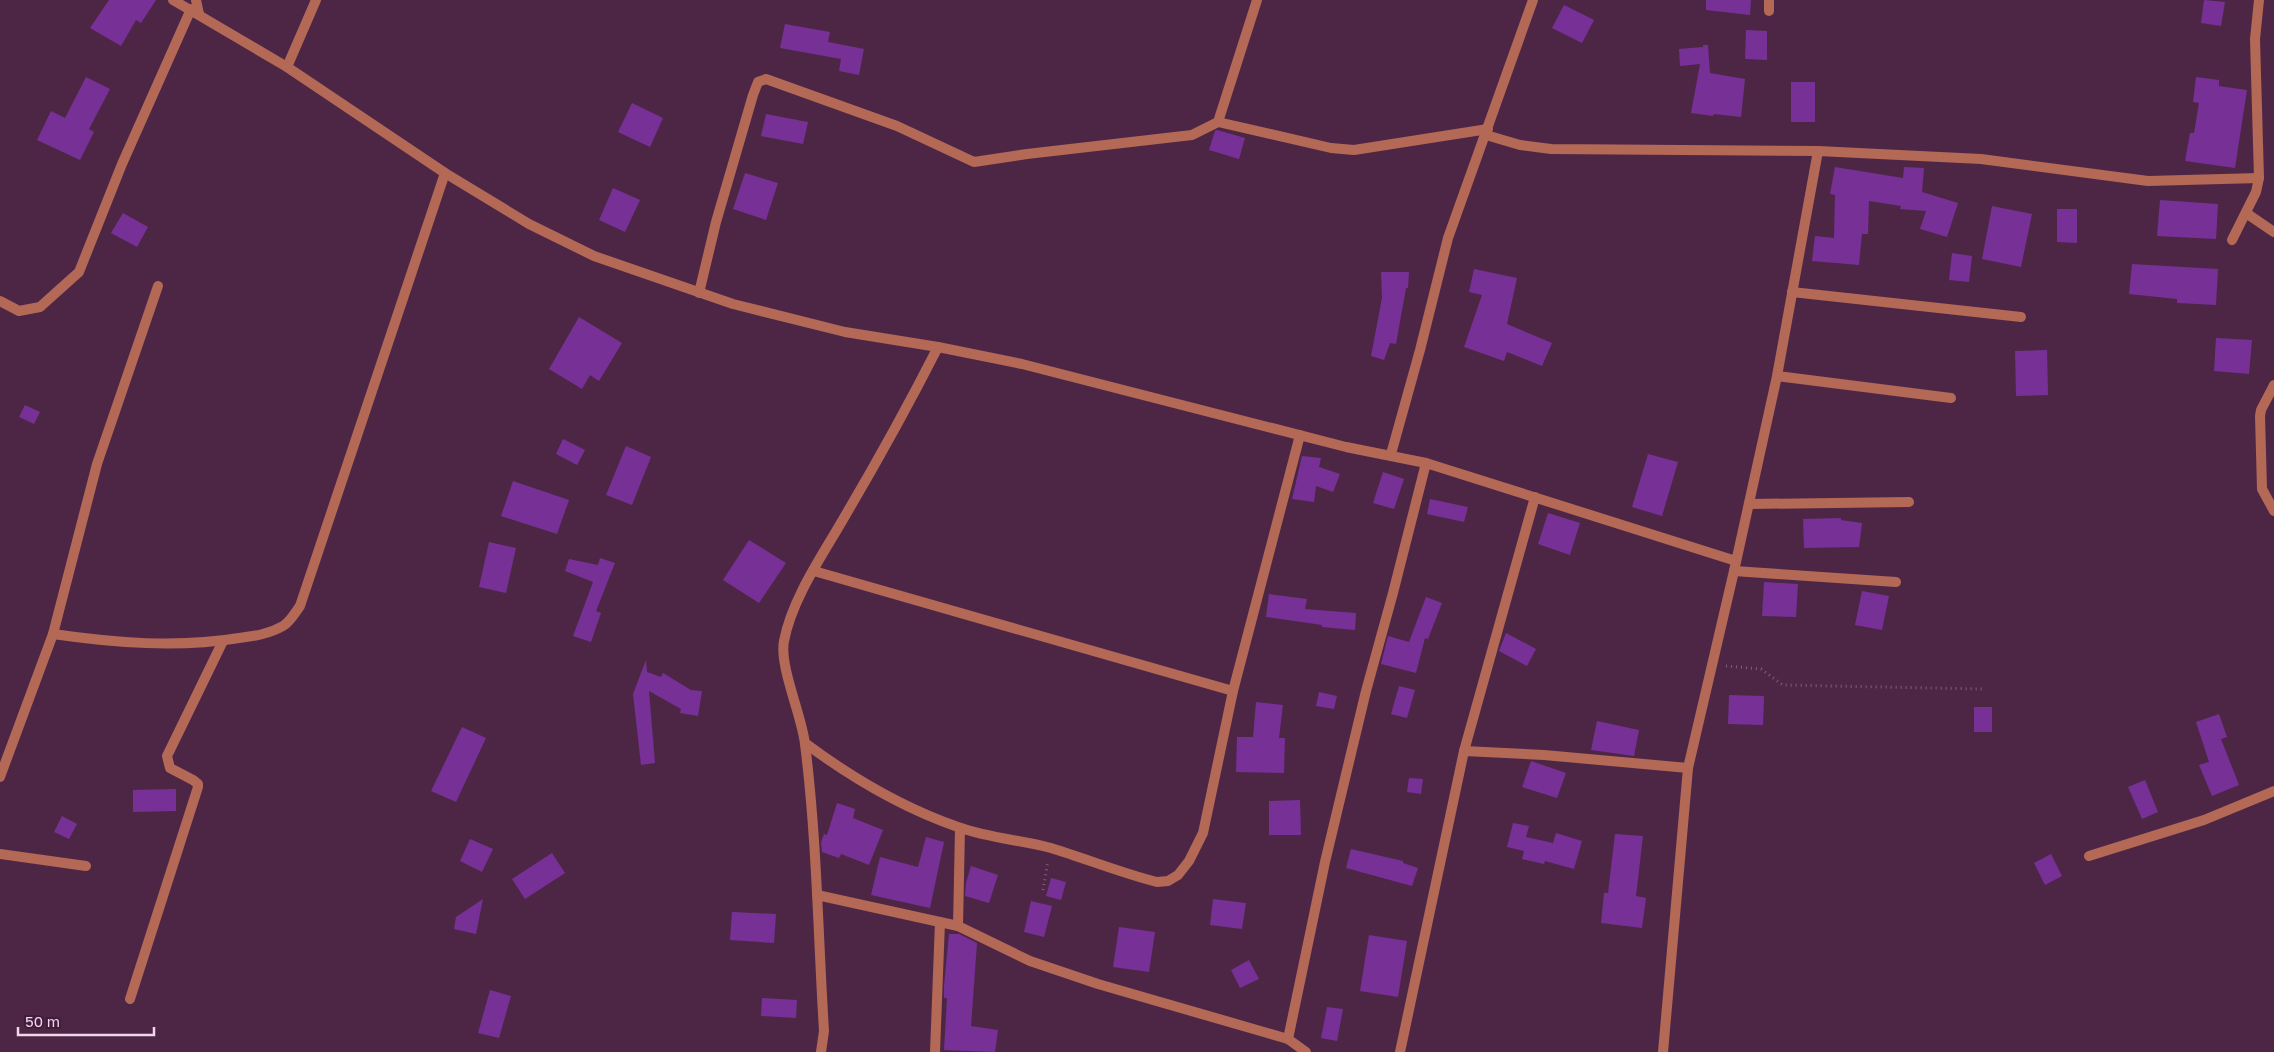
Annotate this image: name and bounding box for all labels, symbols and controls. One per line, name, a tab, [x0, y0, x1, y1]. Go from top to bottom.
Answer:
scale bar	[18, 1004, 154, 1036]
text: 50 m	[25, 1012, 60, 1030]

